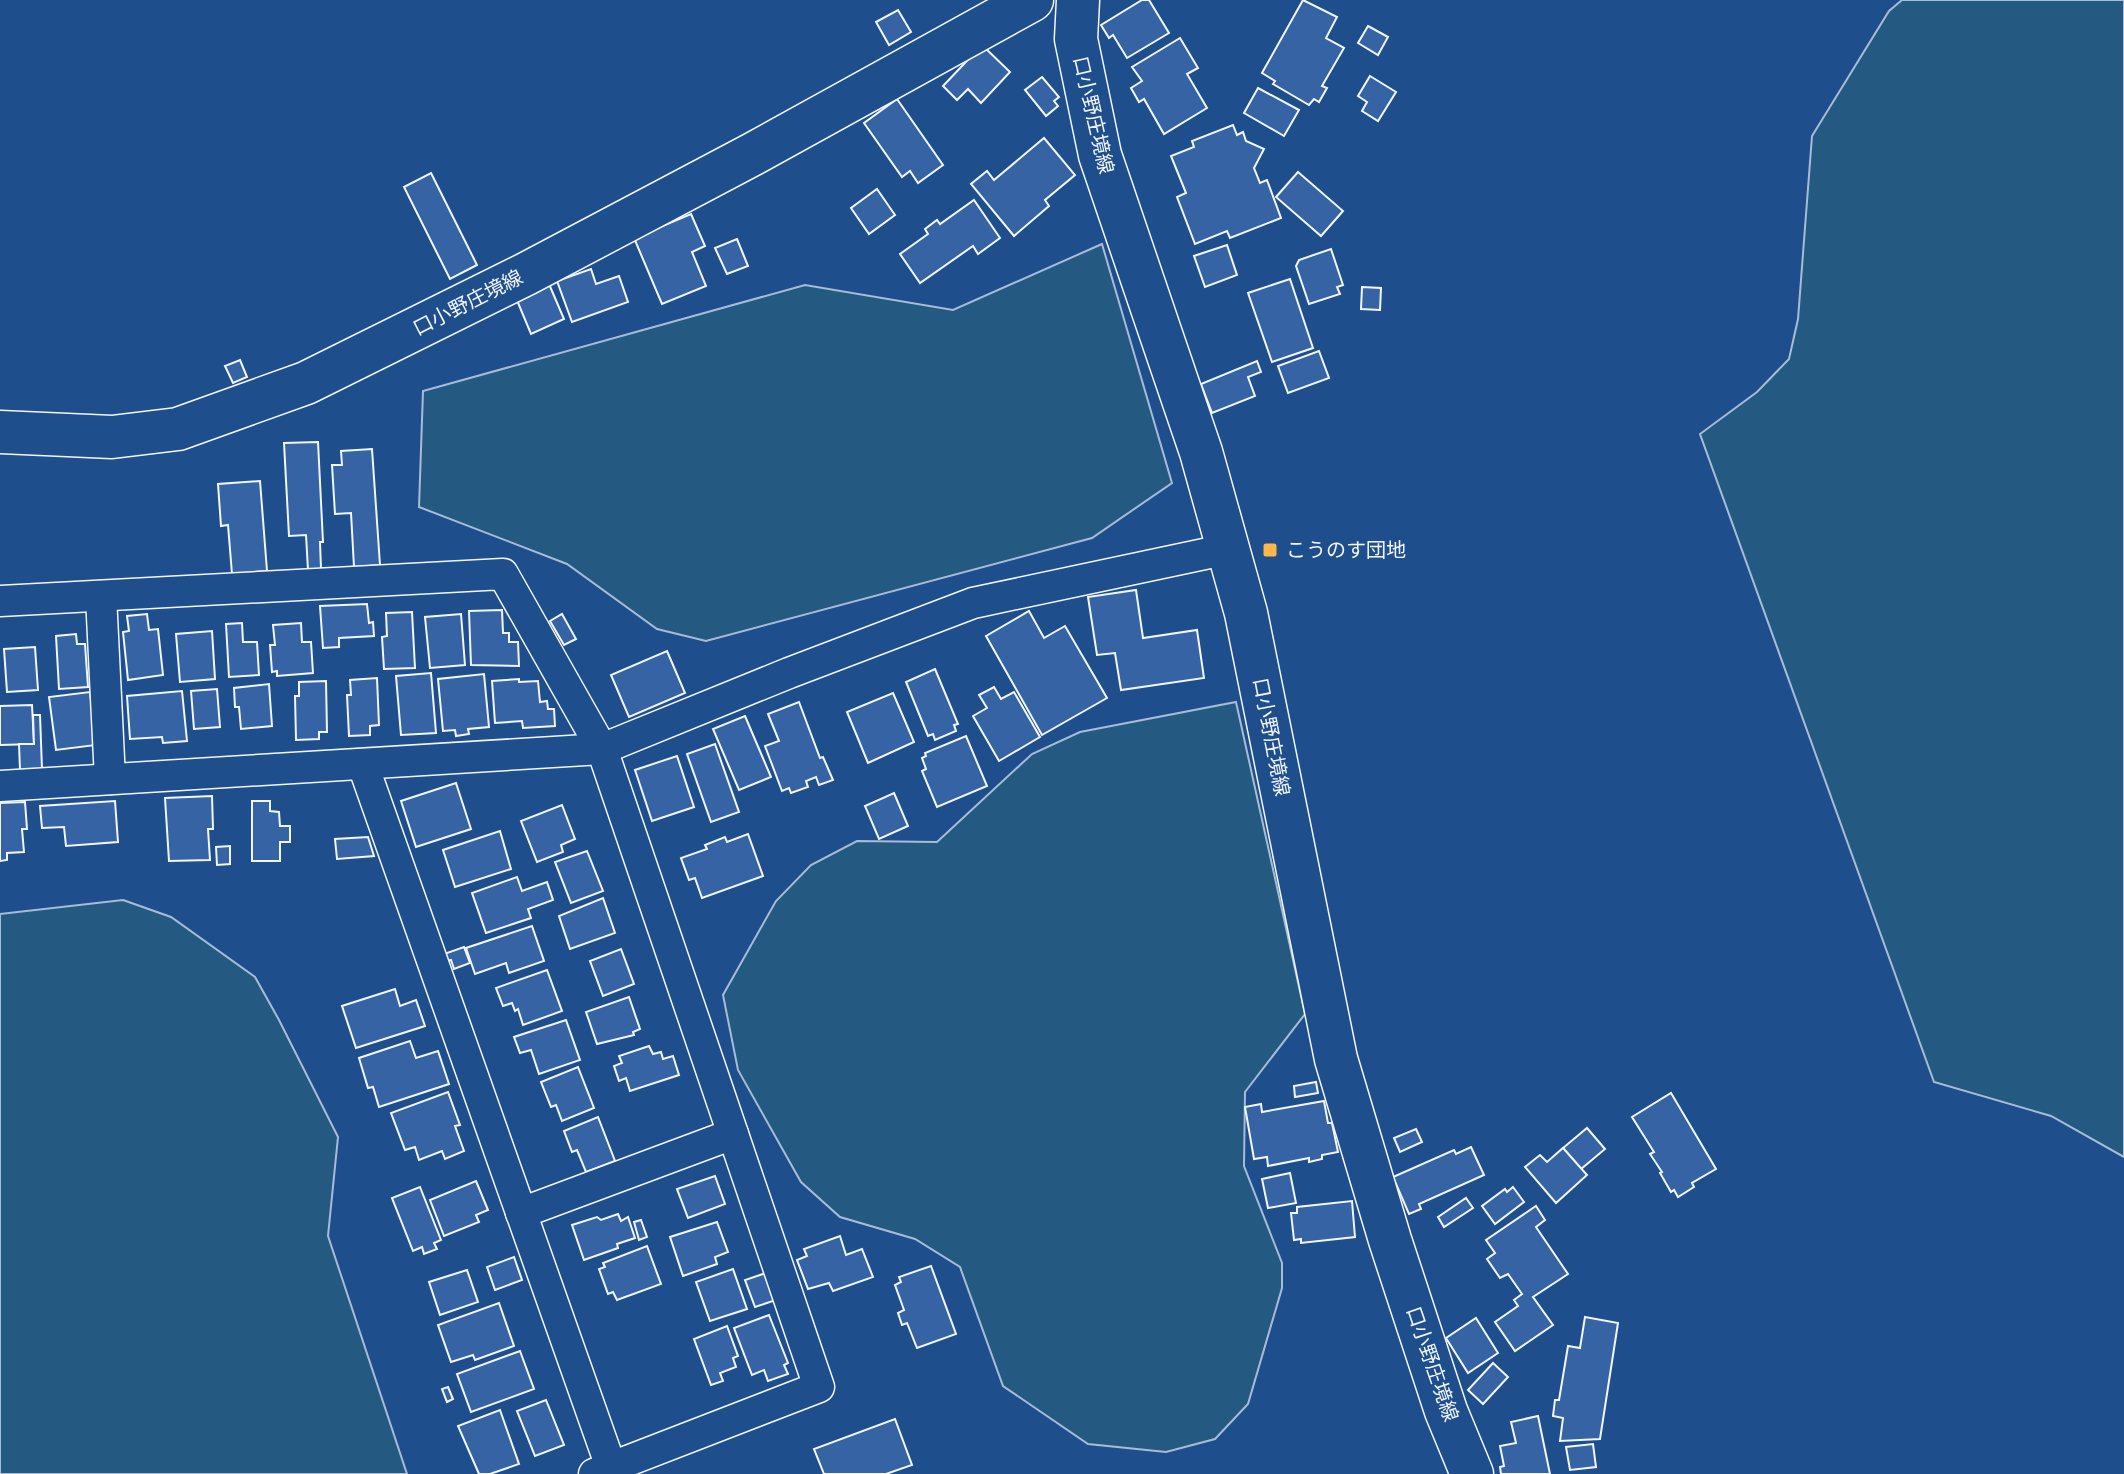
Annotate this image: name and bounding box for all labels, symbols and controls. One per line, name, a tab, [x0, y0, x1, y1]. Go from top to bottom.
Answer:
street label: 口小野庄境線	[1066, 54, 1120, 176]
street label: 口小野庄境線	[408, 264, 528, 342]
place label: こうのす団地	[1286, 537, 1406, 564]
marker: こうのす団地	[1261, 541, 1279, 559]
street label: 口小野庄境線	[1246, 676, 1296, 798]
street label: 口小野庄境線	[1400, 1303, 1464, 1425]

